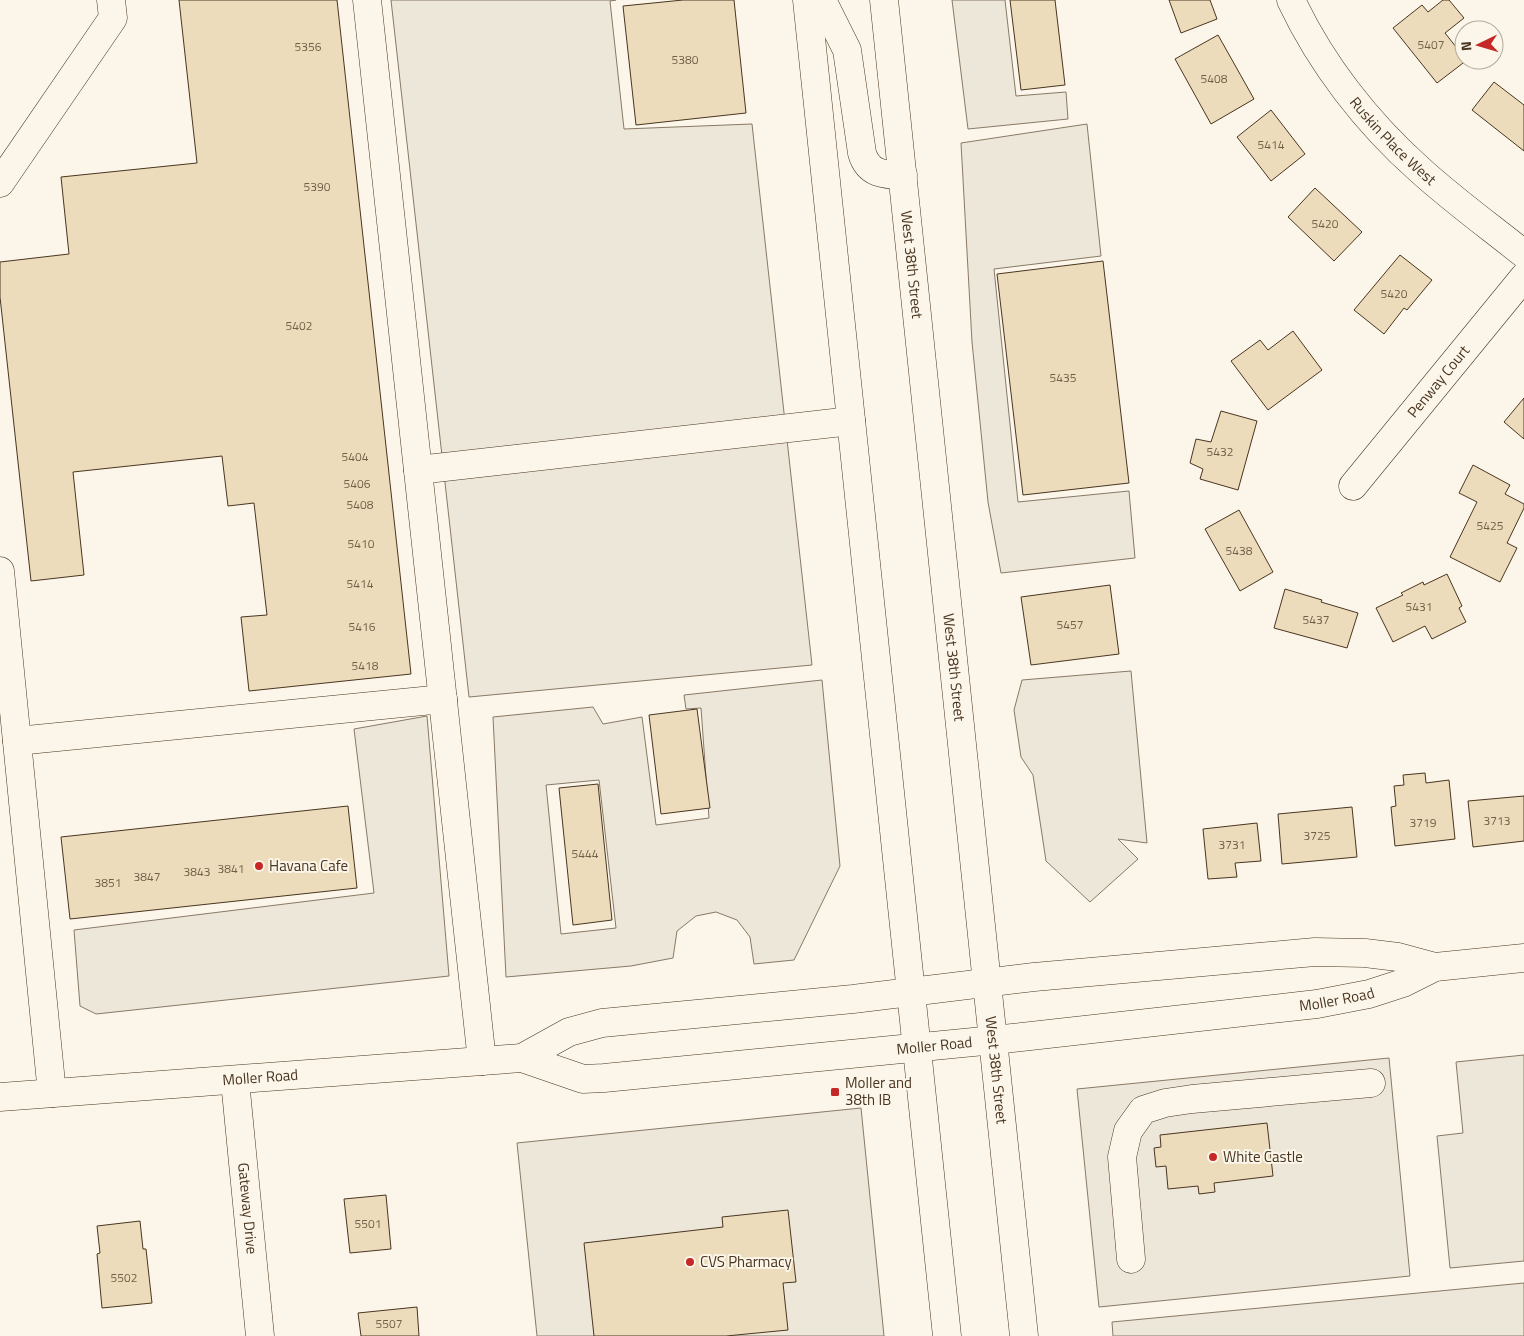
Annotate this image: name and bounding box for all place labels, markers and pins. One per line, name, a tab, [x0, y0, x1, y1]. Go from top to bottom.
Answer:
place label: Havana Cafe	[269, 854, 348, 877]
marker: Havana Cafe	[253, 860, 265, 872]
place label: Moller and 38th IB	[845, 1071, 912, 1111]
marker: Moller and 38th IB	[829, 1086, 841, 1098]
place label: White Castle	[1223, 1145, 1303, 1168]
marker: White Castle	[1207, 1151, 1219, 1163]
place label: CVS Pharmacy	[700, 1250, 792, 1273]
marker: CVS Pharmacy	[684, 1256, 696, 1268]

